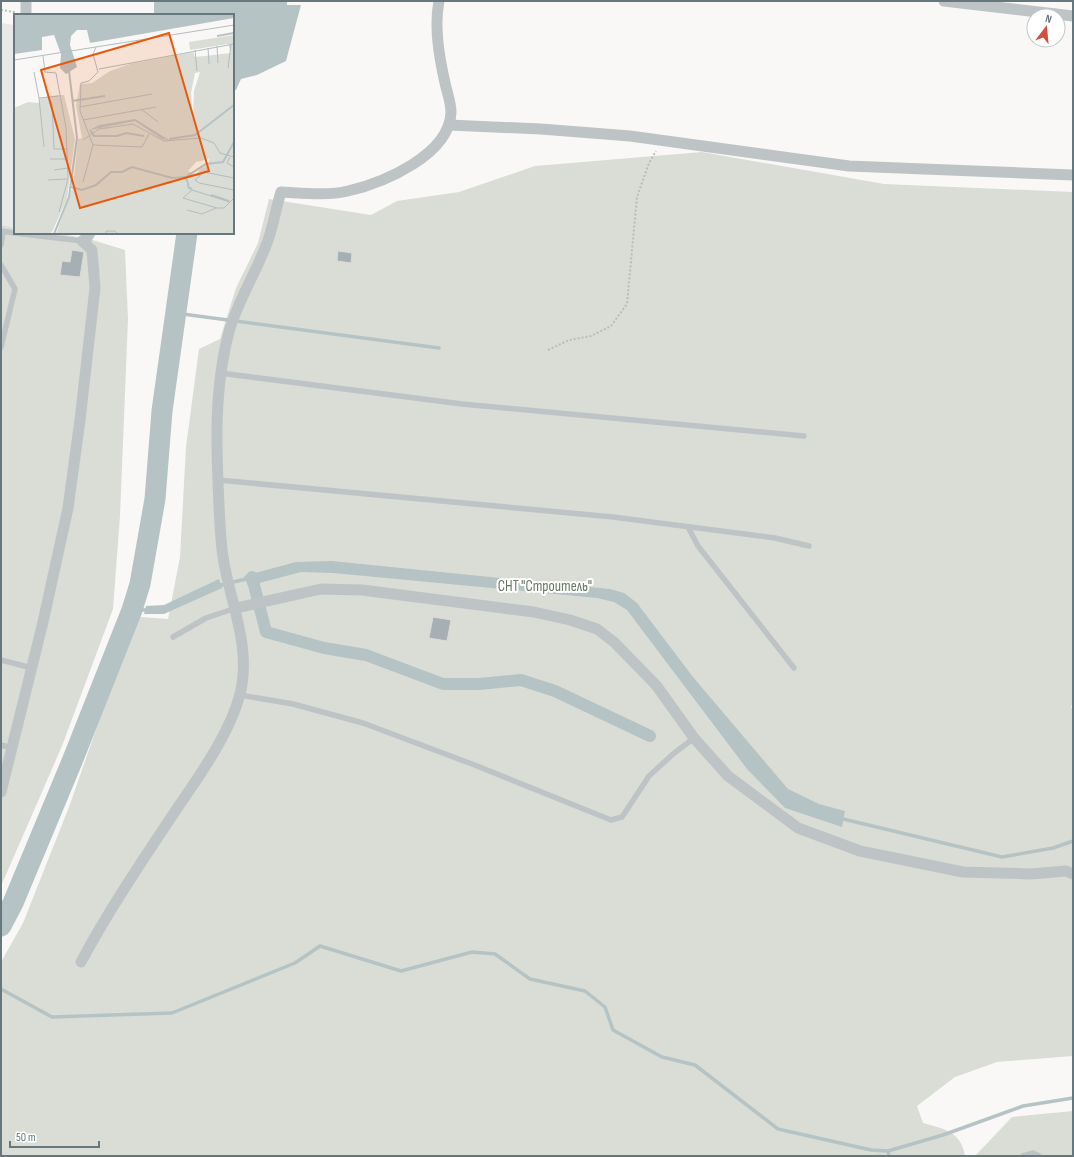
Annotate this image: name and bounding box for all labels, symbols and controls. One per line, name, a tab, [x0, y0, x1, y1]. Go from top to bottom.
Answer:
north arrow	[1026, 8, 1066, 48]
text: N	[1044, 12, 1053, 26]
inset map	[14, 14, 234, 234]
park label: СНТ "Строитель"	[498, 577, 592, 596]
scale bar	[10, 1123, 99, 1149]
text: 50 m	[16, 1130, 36, 1145]

